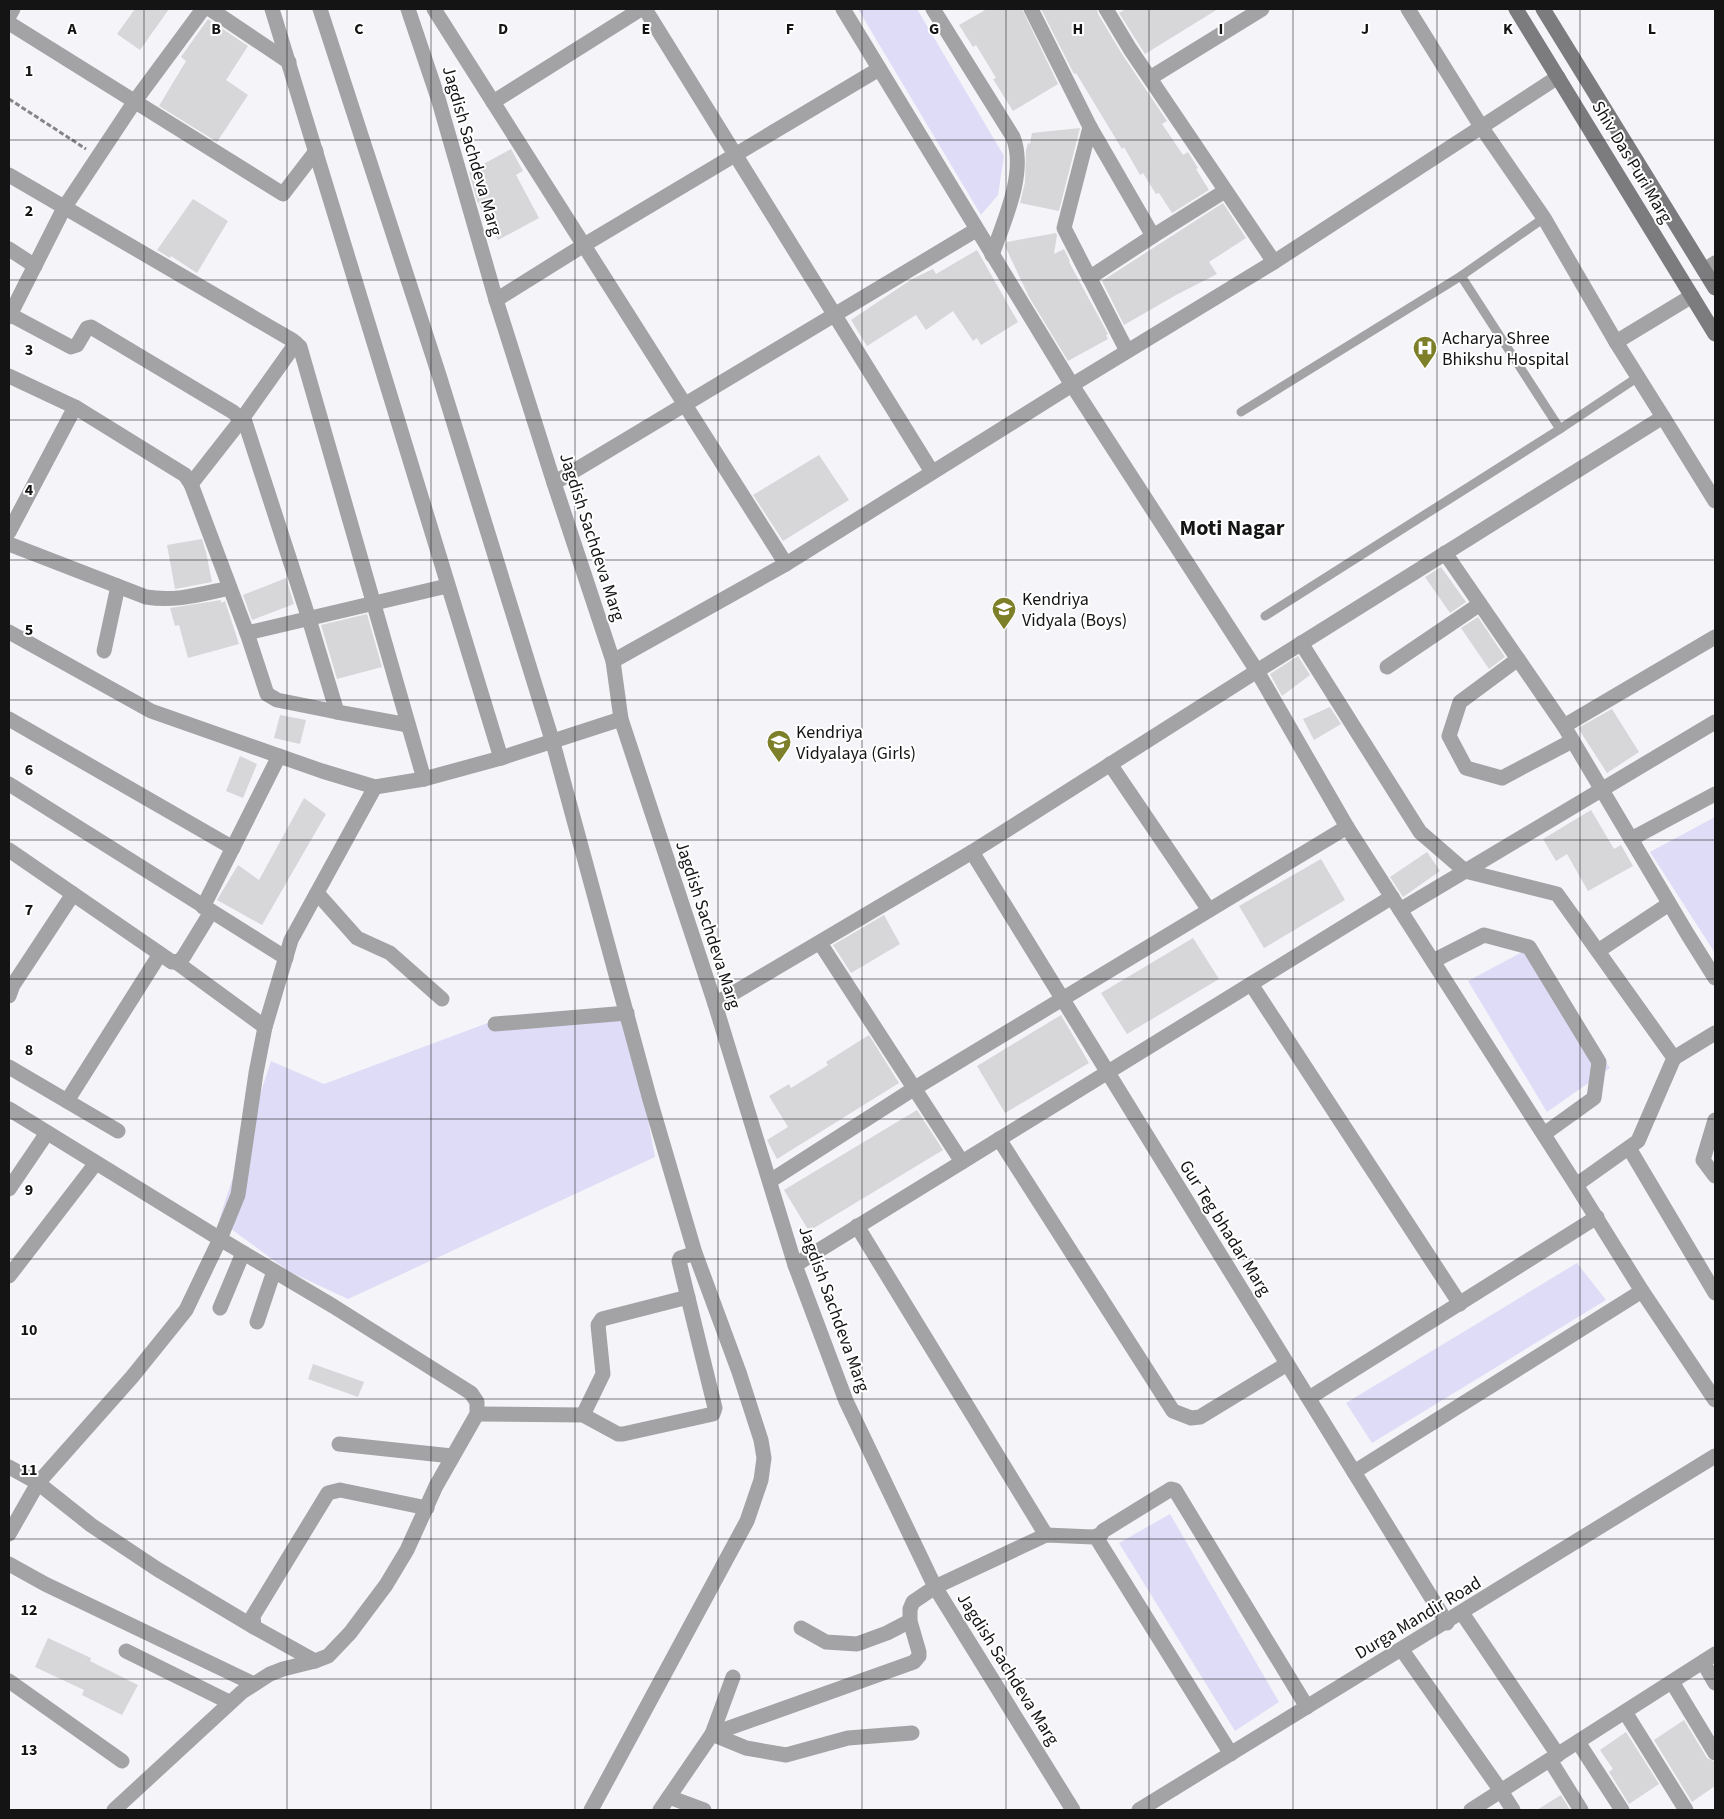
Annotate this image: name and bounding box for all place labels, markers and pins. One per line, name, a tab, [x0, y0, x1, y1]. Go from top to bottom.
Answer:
place label: Acharya Shree Bhikshu Hospital	[1442, 326, 1569, 372]
hospital icon: Acharya Shree Bhikshu Hospital	[1412, 335, 1438, 369]
place label: Kendriya Vidyala (Boys)	[1022, 587, 1127, 633]
school or university icon: Kendriya Vidyala (Boys)	[991, 596, 1017, 630]
place label: Kendriya Vidyalaya (Girls)	[796, 720, 916, 766]
school or university icon: Kendriya Vidyalaya (Girls)	[766, 729, 792, 763]

